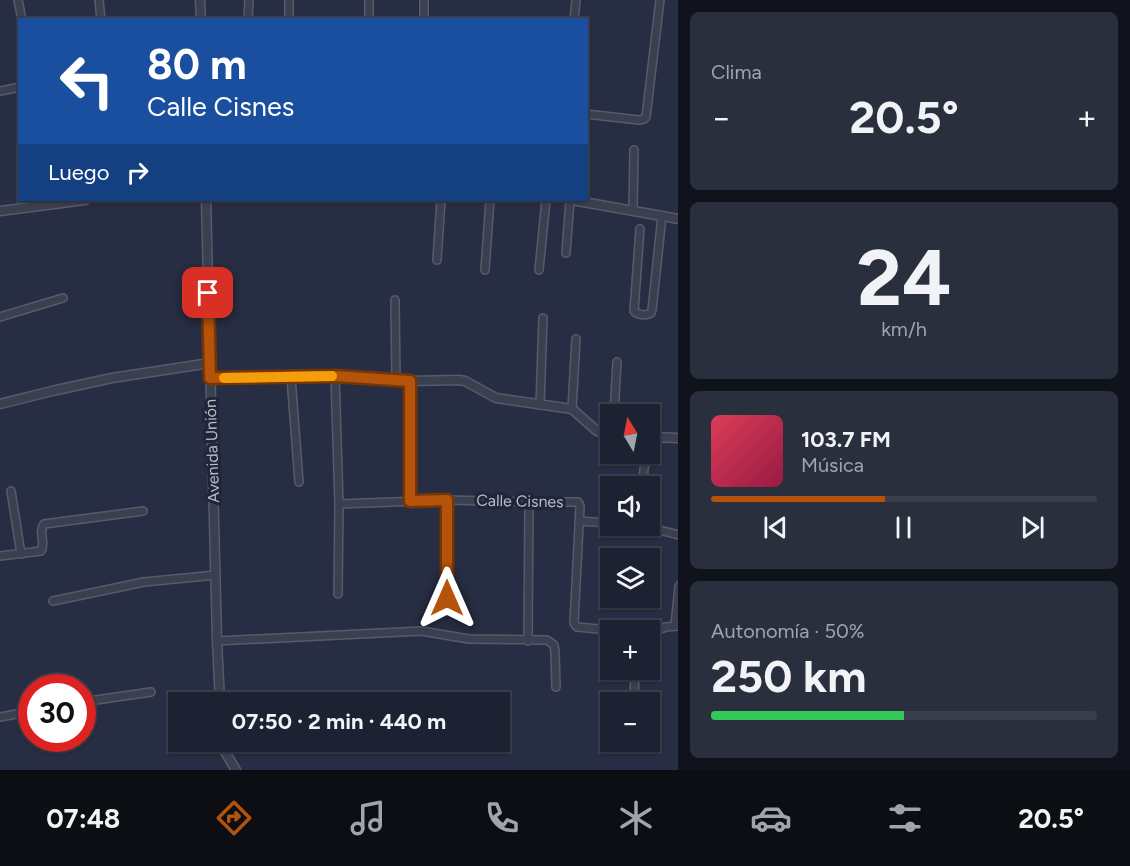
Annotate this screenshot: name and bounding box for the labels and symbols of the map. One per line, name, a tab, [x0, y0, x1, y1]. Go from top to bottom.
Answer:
pin	[182, 267, 233, 318]
street label: Avenida Unión	[201, 399, 223, 503]
north arrow	[600, 404, 660, 464]
street label: Calle Cisnes	[476, 491, 564, 511]
position arrow	[415, 566, 479, 630]
speed limit sign: 30	[18, 674, 96, 752]

